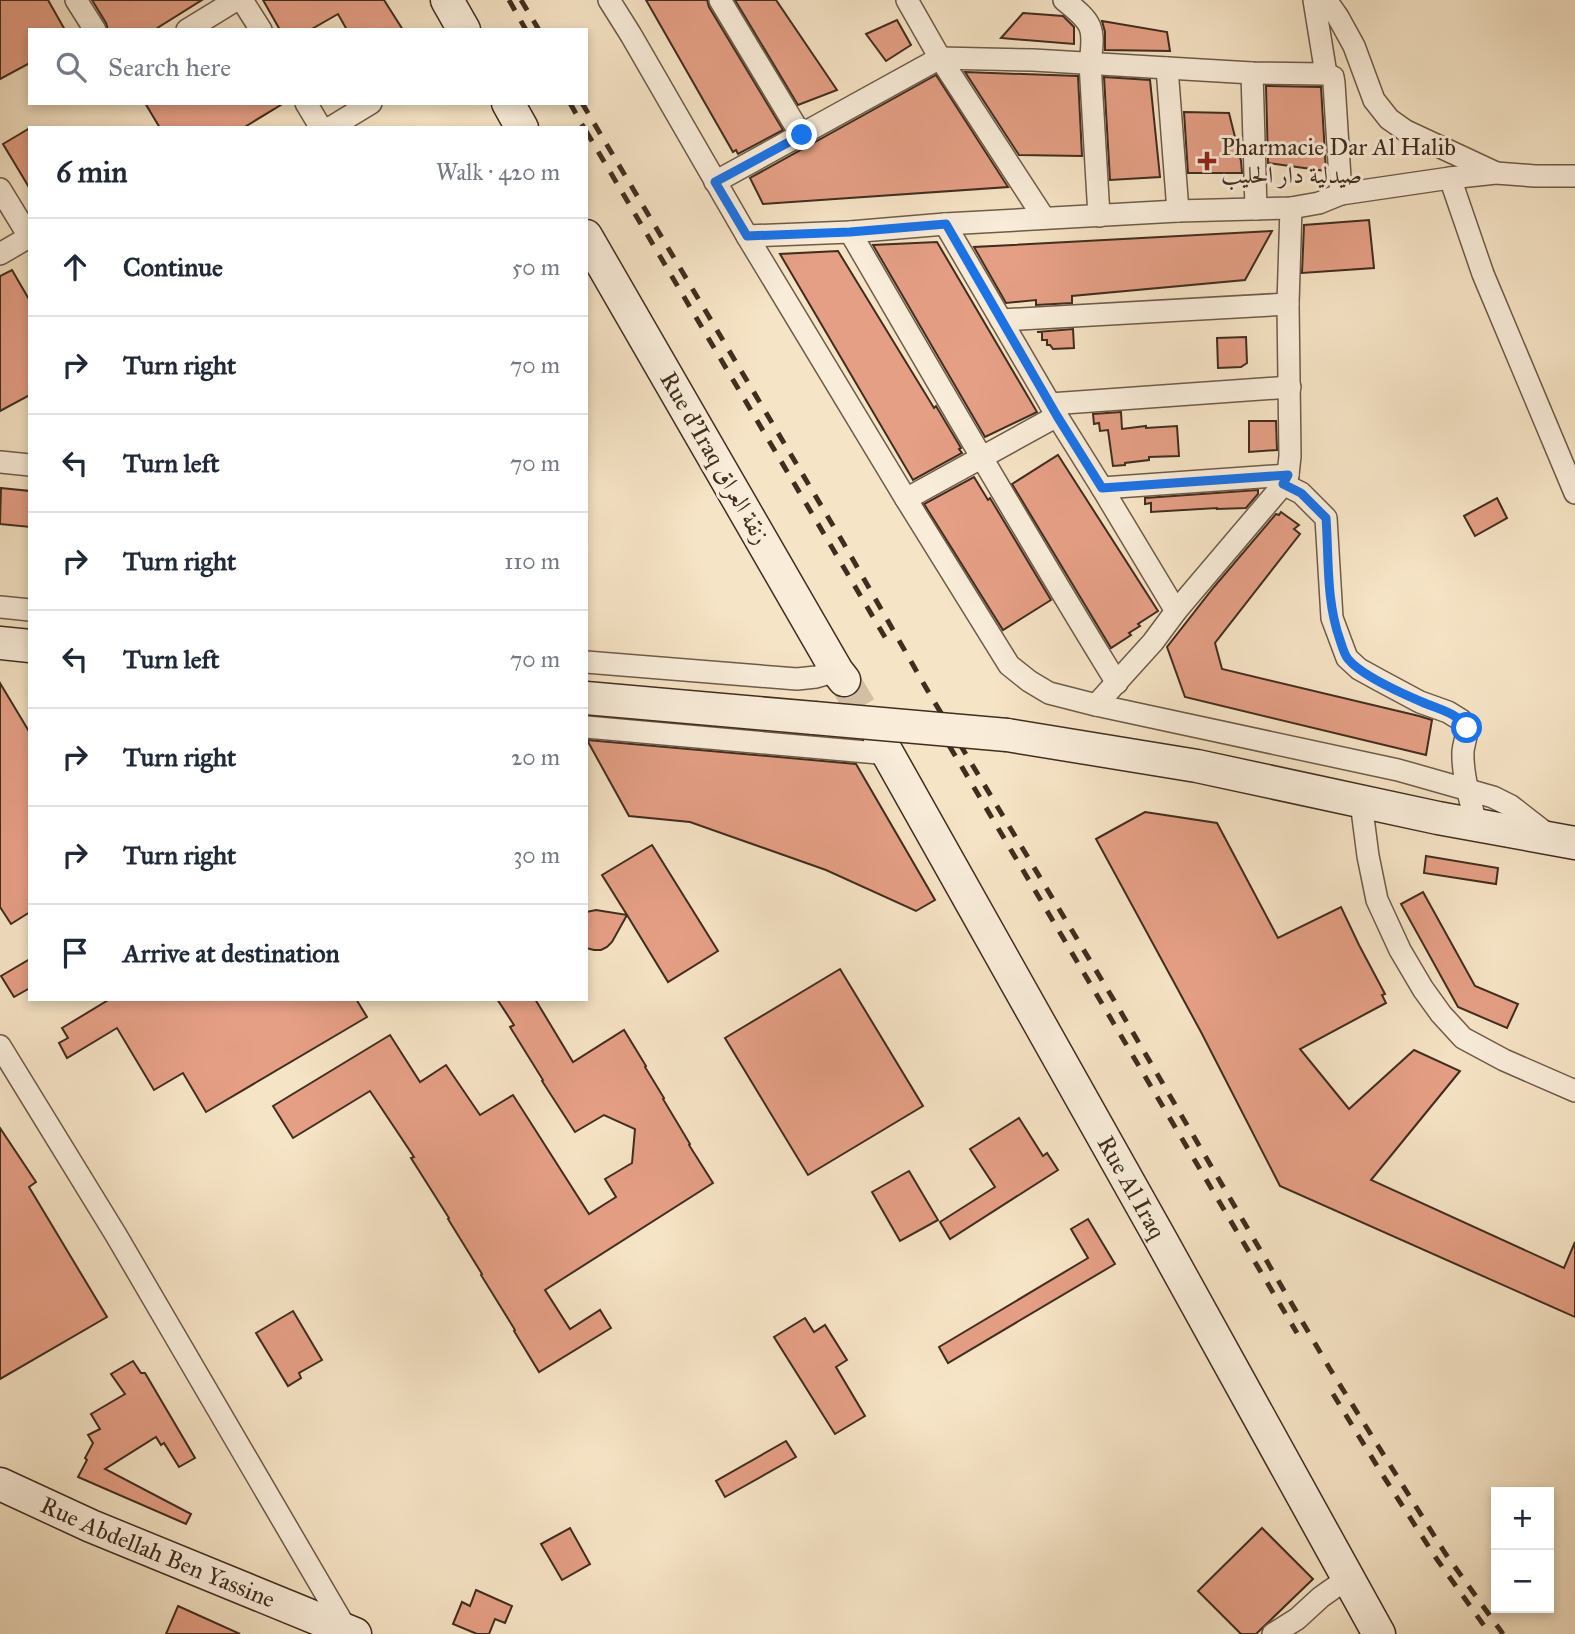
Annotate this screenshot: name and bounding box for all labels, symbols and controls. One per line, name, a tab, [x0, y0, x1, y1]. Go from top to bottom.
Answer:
search box	[28, 28, 588, 105]
icon: search	[52, 48, 90, 86]
text: Search here	[108, 51, 231, 83]
route end	[786, 119, 817, 150]
place label: Pharmacie Dar Al Halib صيدلية دار الحليب	[1221, 132, 1456, 191]
marker: Pharmacie Dar Al Halib صيدلية دار الحليب	[1199, 153, 1215, 169]
text: 6 min	[56, 154, 128, 190]
text: Walk · 420 m	[436, 158, 560, 186]
icon: ahead	[56, 248, 94, 286]
text: Continue	[123, 251, 223, 283]
text: 50 m	[512, 253, 560, 281]
icon: right	[56, 346, 94, 384]
text: Turn right	[123, 349, 236, 381]
text: 70 m	[510, 351, 560, 379]
street label: Rue d'Iraq زنقة العراق	[653, 366, 777, 550]
icon: left	[56, 444, 94, 482]
text: Turn left	[123, 447, 219, 479]
text: 70 m	[510, 449, 560, 477]
icon: right	[56, 542, 94, 580]
text: Turn right	[123, 545, 236, 577]
text: 110 m	[504, 547, 560, 575]
icon: left	[56, 640, 94, 678]
text: Turn left	[123, 643, 219, 675]
text: 70 m	[510, 645, 560, 673]
route start	[1451, 712, 1482, 743]
icon: right	[56, 738, 94, 776]
text: Turn right	[123, 741, 236, 773]
text: 20 m	[511, 743, 560, 771]
icon: right	[56, 836, 94, 874]
text: Turn right	[123, 839, 236, 871]
text: 30 m	[513, 841, 560, 869]
icon: arrive	[56, 934, 94, 972]
text: Arrive at destination	[123, 937, 340, 969]
street label: Rue Al Iraq	[1091, 1130, 1173, 1244]
map controls	[1491, 1487, 1554, 1613]
button: +	[1491, 1487, 1554, 1550]
street label: Rue Abdellah Ben Yassine	[36, 1490, 279, 1615]
button: −	[1491, 1550, 1554, 1613]

